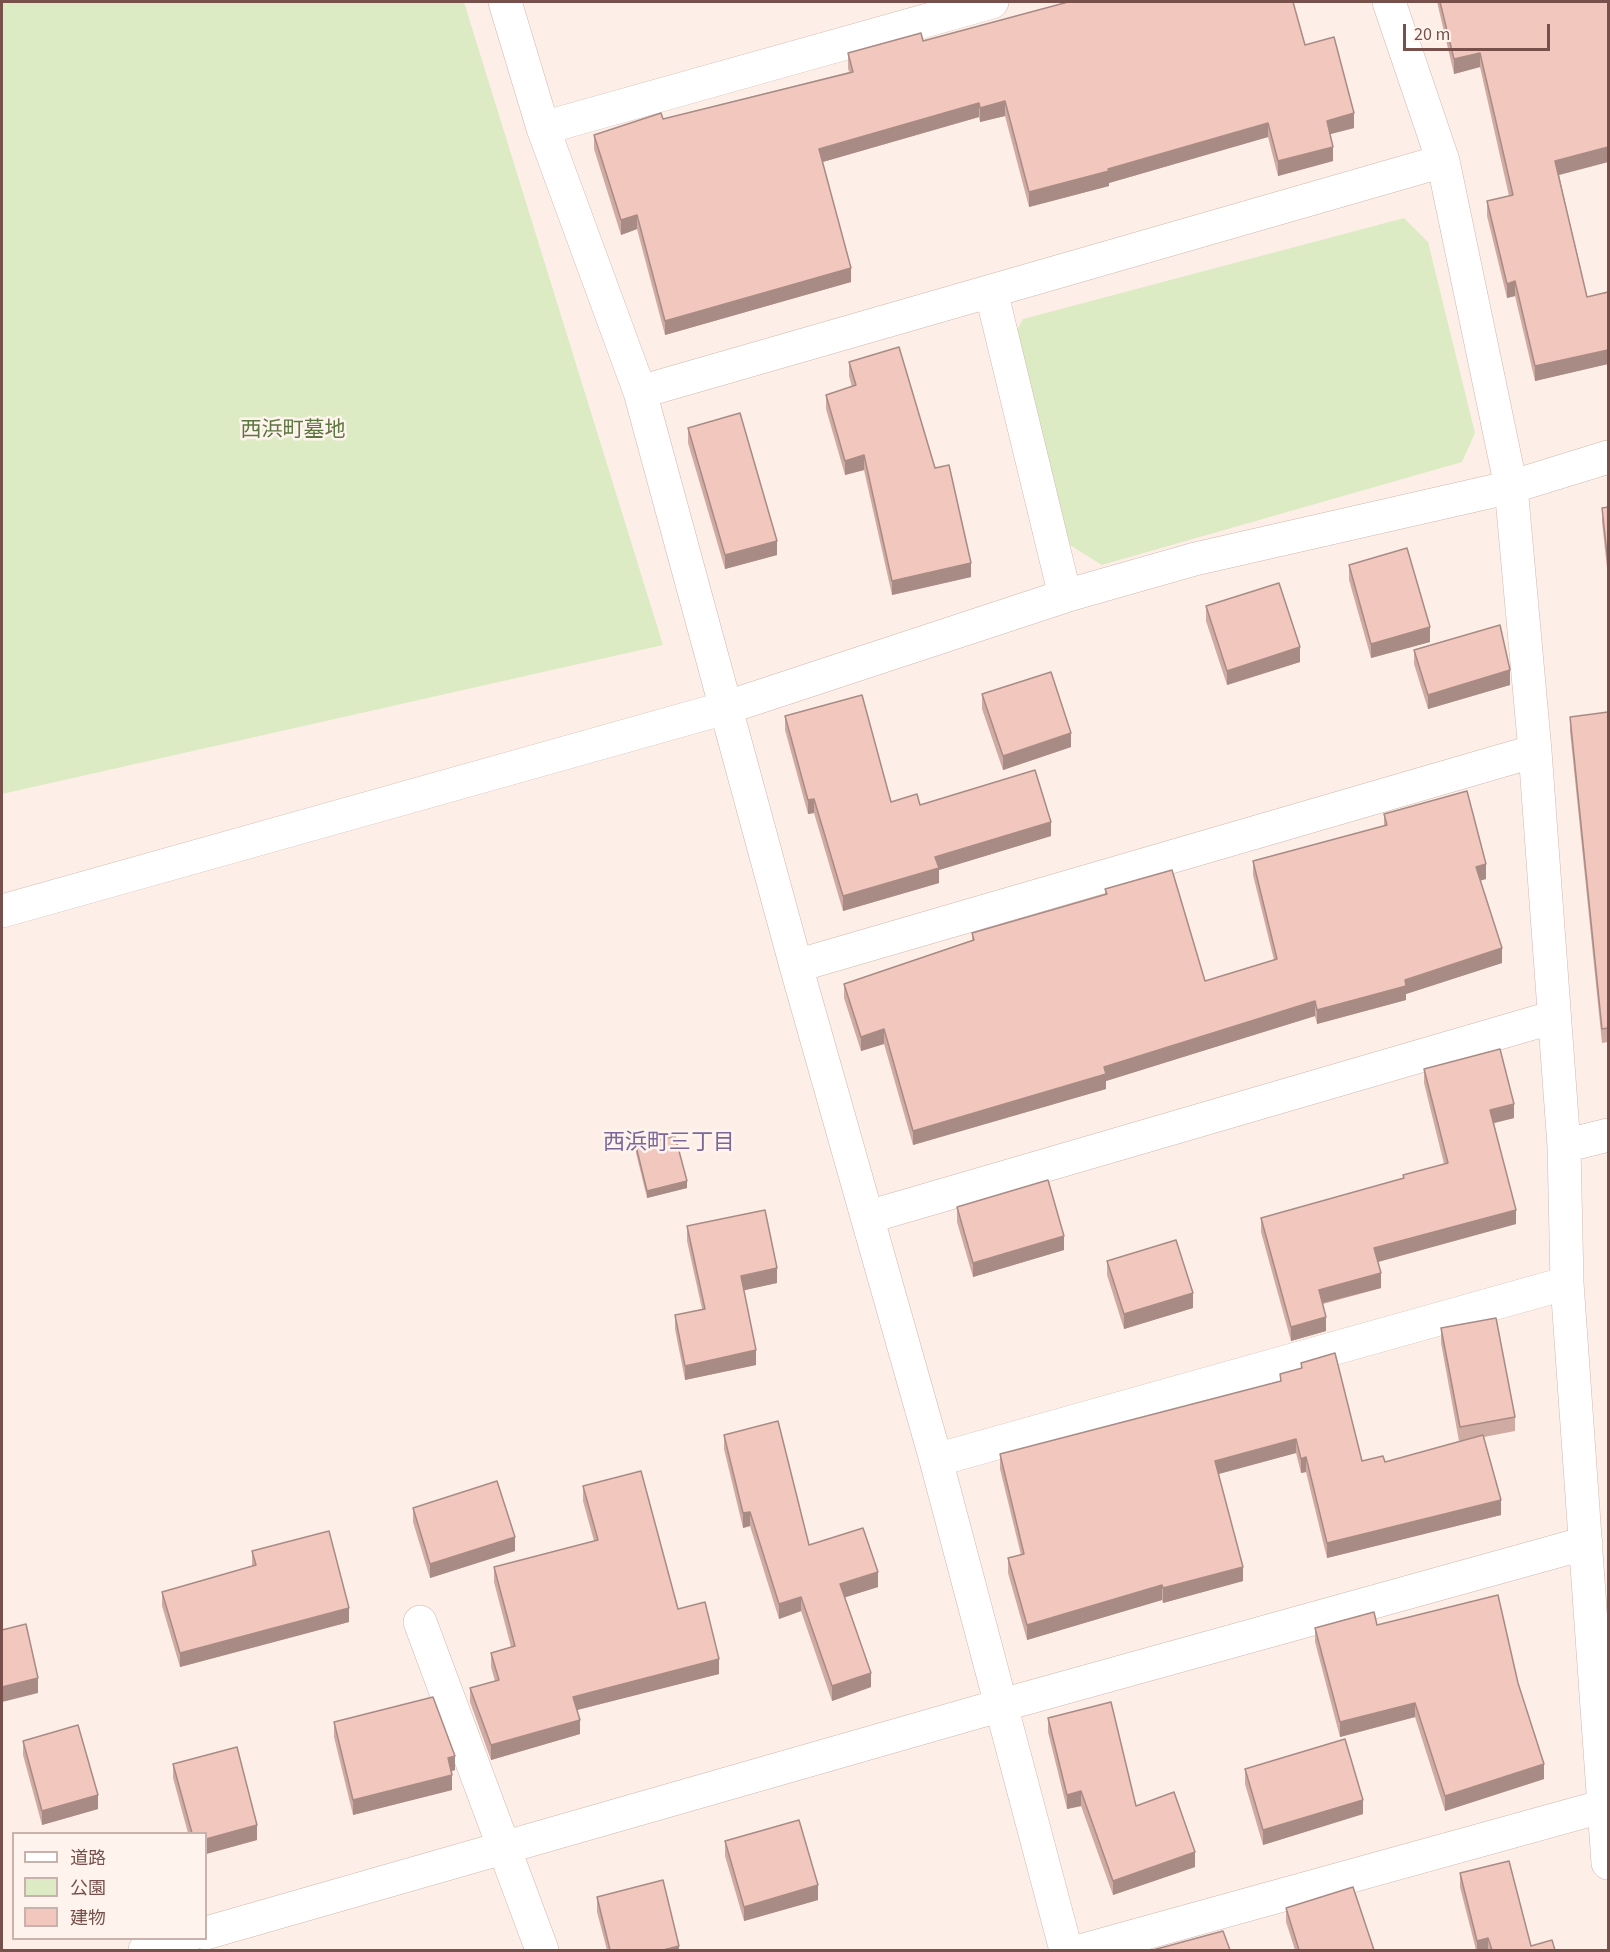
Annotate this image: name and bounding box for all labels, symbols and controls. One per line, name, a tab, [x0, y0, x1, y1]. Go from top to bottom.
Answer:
scale bar	[1406, 12, 1553, 50]
text: 20 m	[1414, 22, 1450, 47]
park label: 西浜町墓地	[241, 418, 345, 444]
district label: 西浜町三丁目	[603, 1131, 735, 1157]
legend	[12, 1832, 207, 1940]
text: 道路	[70, 1846, 106, 1871]
text: 公園	[70, 1876, 106, 1901]
text: 建物	[70, 1906, 106, 1931]

